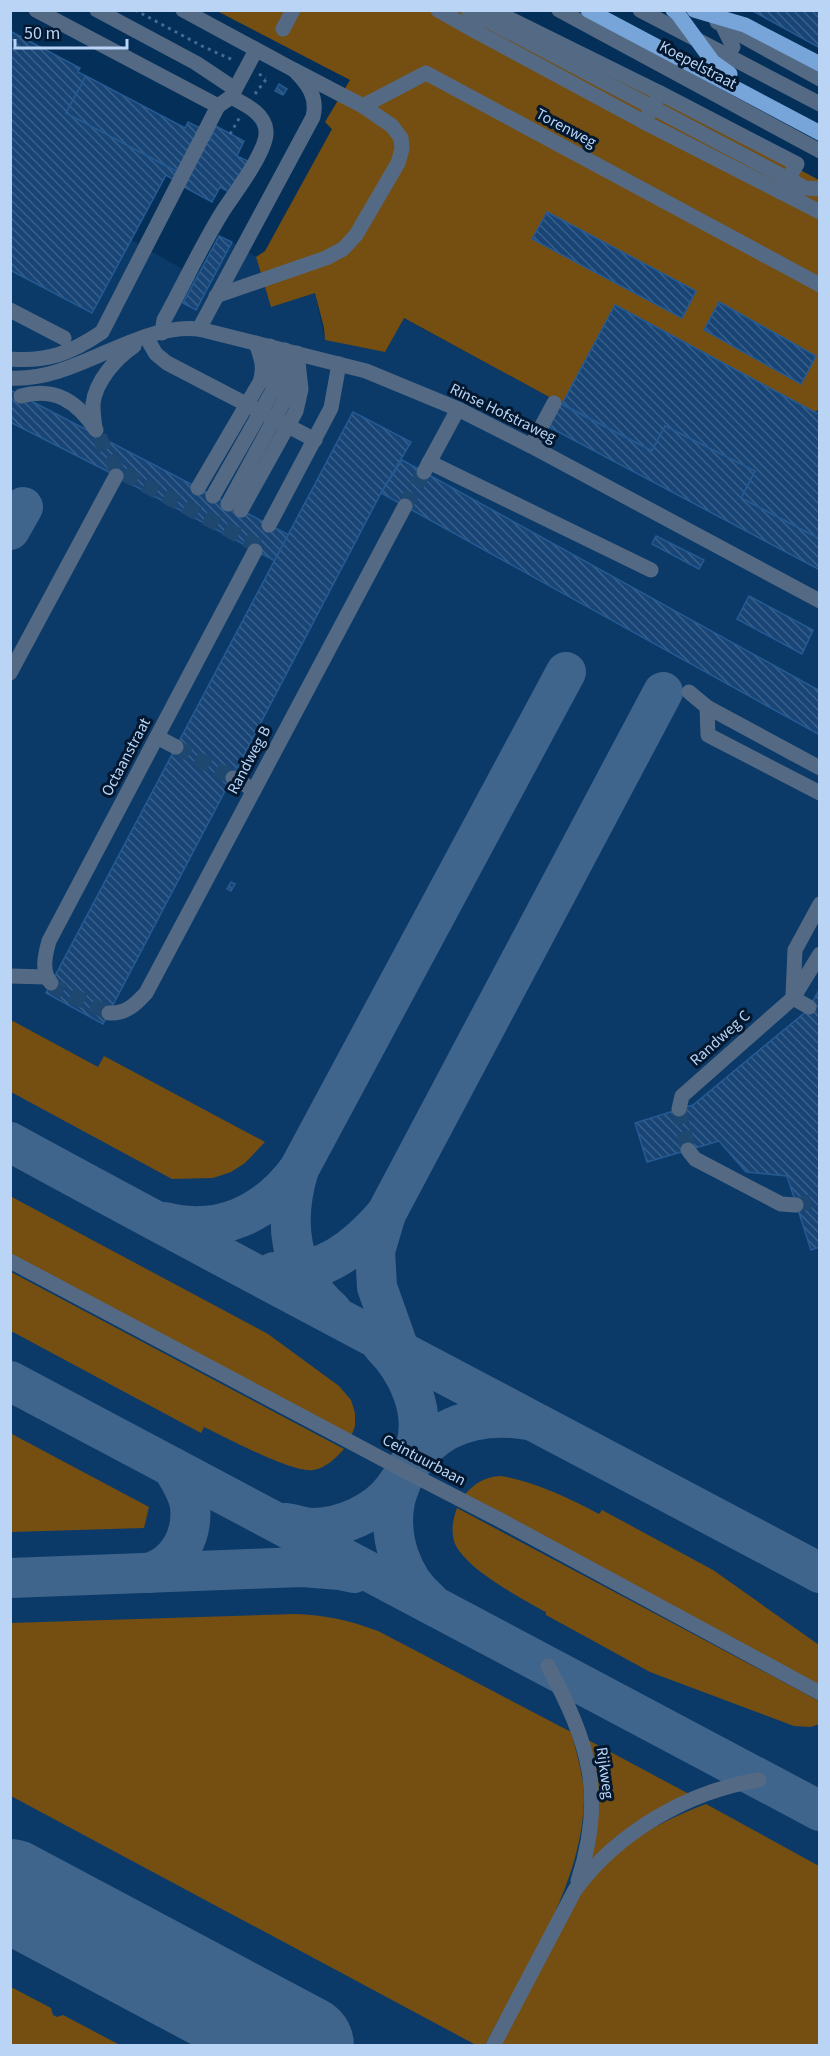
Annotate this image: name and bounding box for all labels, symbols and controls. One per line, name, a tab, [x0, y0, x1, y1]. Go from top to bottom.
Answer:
scale bar	[15, 12, 128, 50]
text: 50 m	[24, 21, 60, 46]
street label: Koepelstraat	[655, 35, 741, 95]
street label: Torenweg	[532, 103, 600, 153]
street label: Rinse Hofstraweg	[446, 378, 560, 448]
street label: Octaanstraat	[96, 713, 156, 800]
street label: Randweg B	[222, 722, 276, 798]
street label: Randweg C	[685, 1005, 755, 1071]
street label: Ceintuurbaan	[378, 1429, 470, 1491]
street label: Rijkweg	[590, 1746, 620, 1800]

